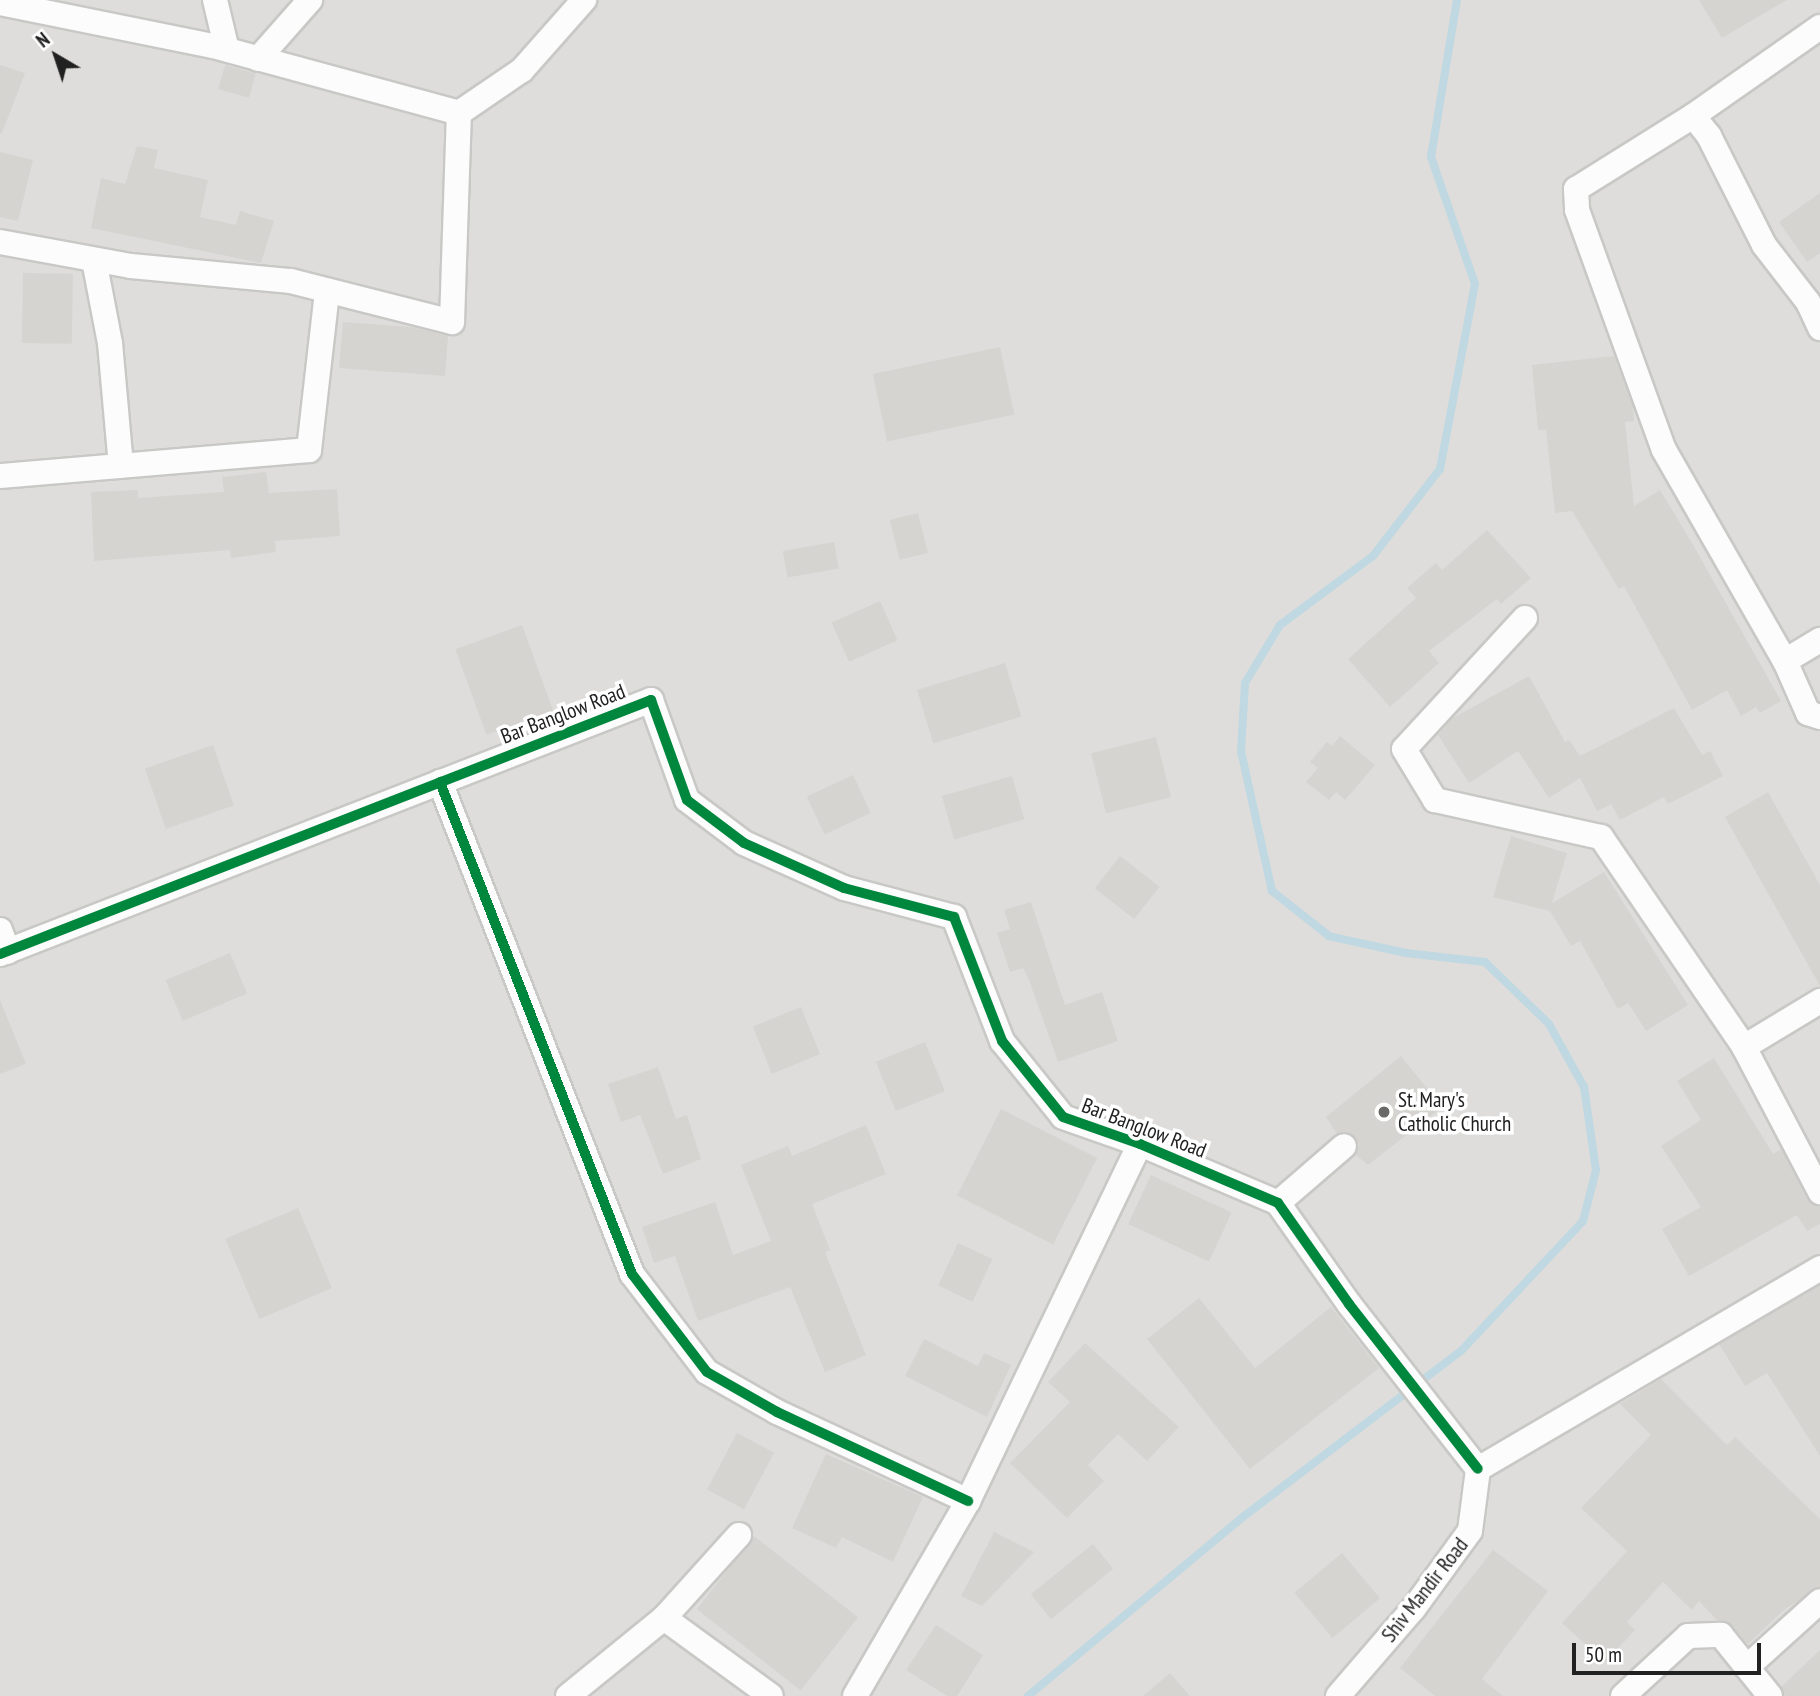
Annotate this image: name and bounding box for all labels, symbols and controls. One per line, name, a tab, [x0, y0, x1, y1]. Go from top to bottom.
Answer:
north arrow	[21, 21, 91, 91]
text: N	[31, 27, 54, 52]
street label: Bar Banglow Road	[497, 679, 629, 749]
place label: St. Mary's Catholic Church	[1398, 1087, 1512, 1137]
street label: Bar Banglow Road	[1078, 1093, 1210, 1163]
marker: St. Mary's Catholic Church	[1376, 1104, 1392, 1120]
street label: Shiv Mandir Road	[1376, 1533, 1474, 1647]
scale bar	[1575, 1630, 1764, 1674]
text: 50 m	[1585, 1641, 1622, 1668]

